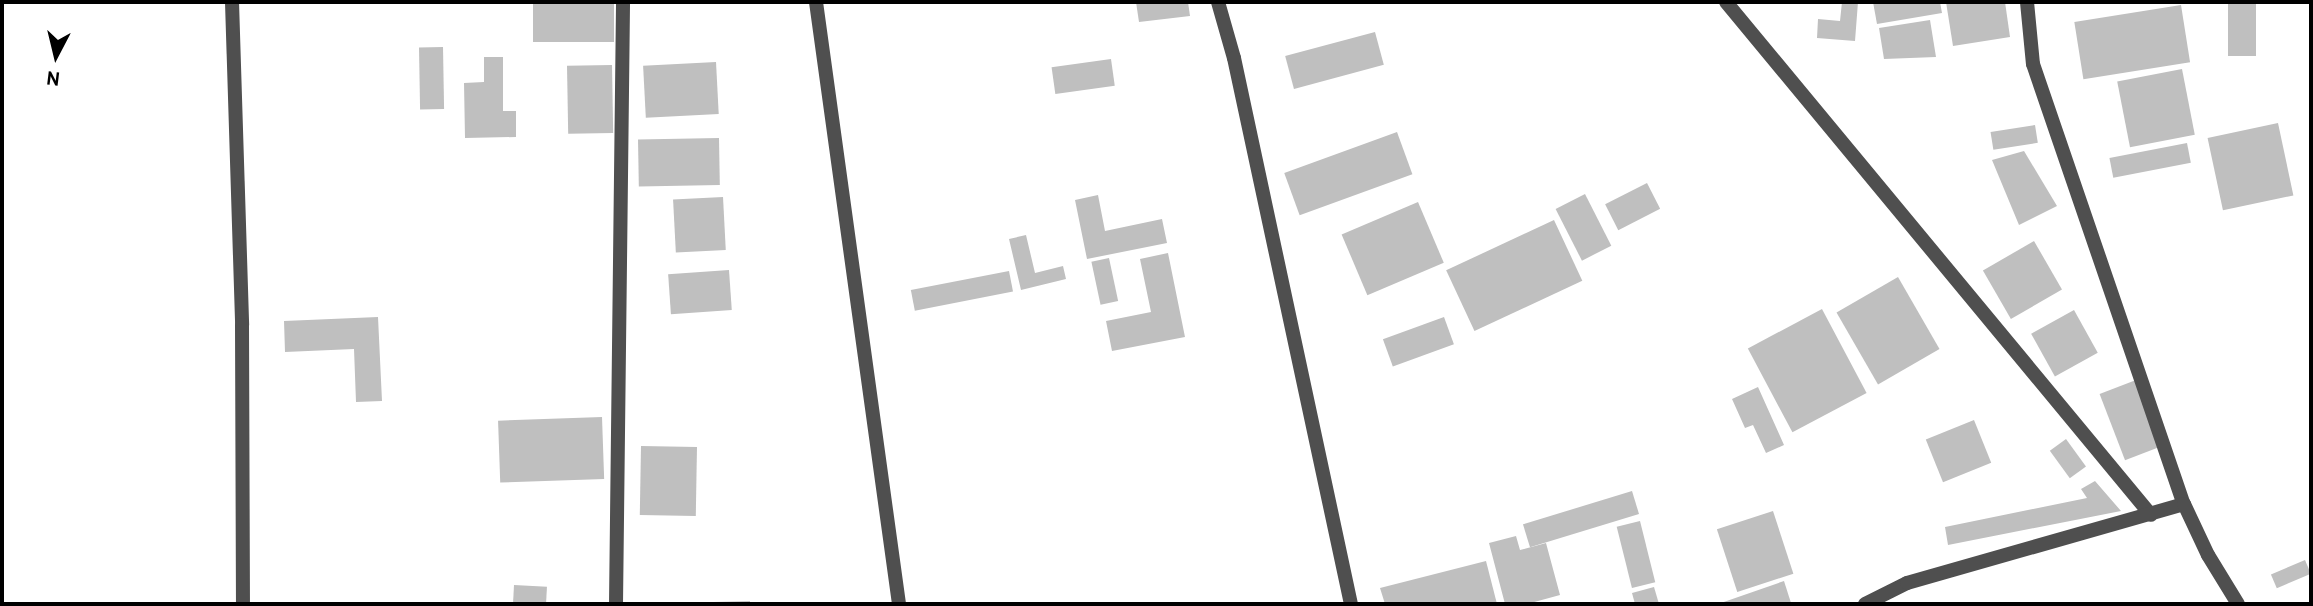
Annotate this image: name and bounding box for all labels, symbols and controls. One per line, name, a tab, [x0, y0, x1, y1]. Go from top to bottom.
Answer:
north arrow	[21, 21, 91, 91]
text: N	[45, 64, 62, 90]

